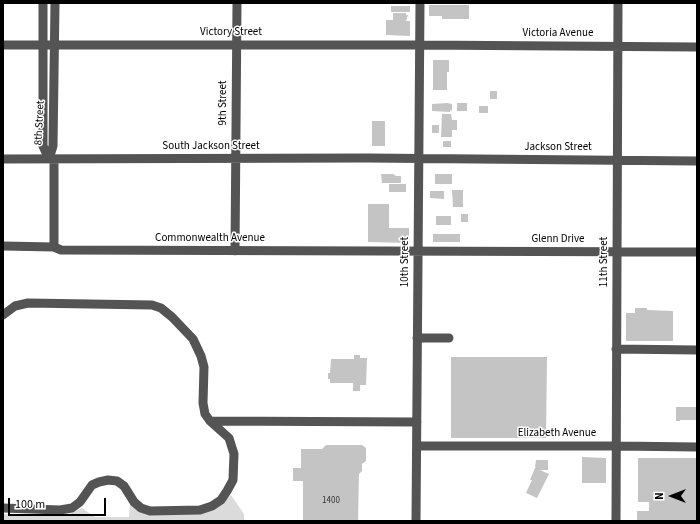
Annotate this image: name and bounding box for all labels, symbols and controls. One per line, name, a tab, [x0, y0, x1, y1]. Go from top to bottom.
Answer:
street label: Victory Street	[200, 26, 262, 40]
street label: Victoria Avenue	[523, 27, 593, 41]
street label: 9th Street	[217, 81, 231, 125]
street label: 8th Street	[32, 100, 48, 146]
street label: South Jackson Street	[162, 140, 260, 154]
street label: Jackson Street	[524, 141, 592, 155]
street label: Commonwealth Avenue	[155, 232, 265, 246]
street label: Glenn Drive	[531, 233, 585, 247]
street label: 10th Street	[399, 237, 413, 287]
street label: 11th Street	[598, 237, 612, 287]
street label: Elizabeth Avenue	[518, 427, 596, 441]
north arrow	[652, 476, 692, 516]
scale bar	[10, 490, 108, 516]
text: N	[652, 492, 667, 500]
text: 100 m	[15, 496, 45, 513]
house number: 1400	[322, 496, 340, 506]

